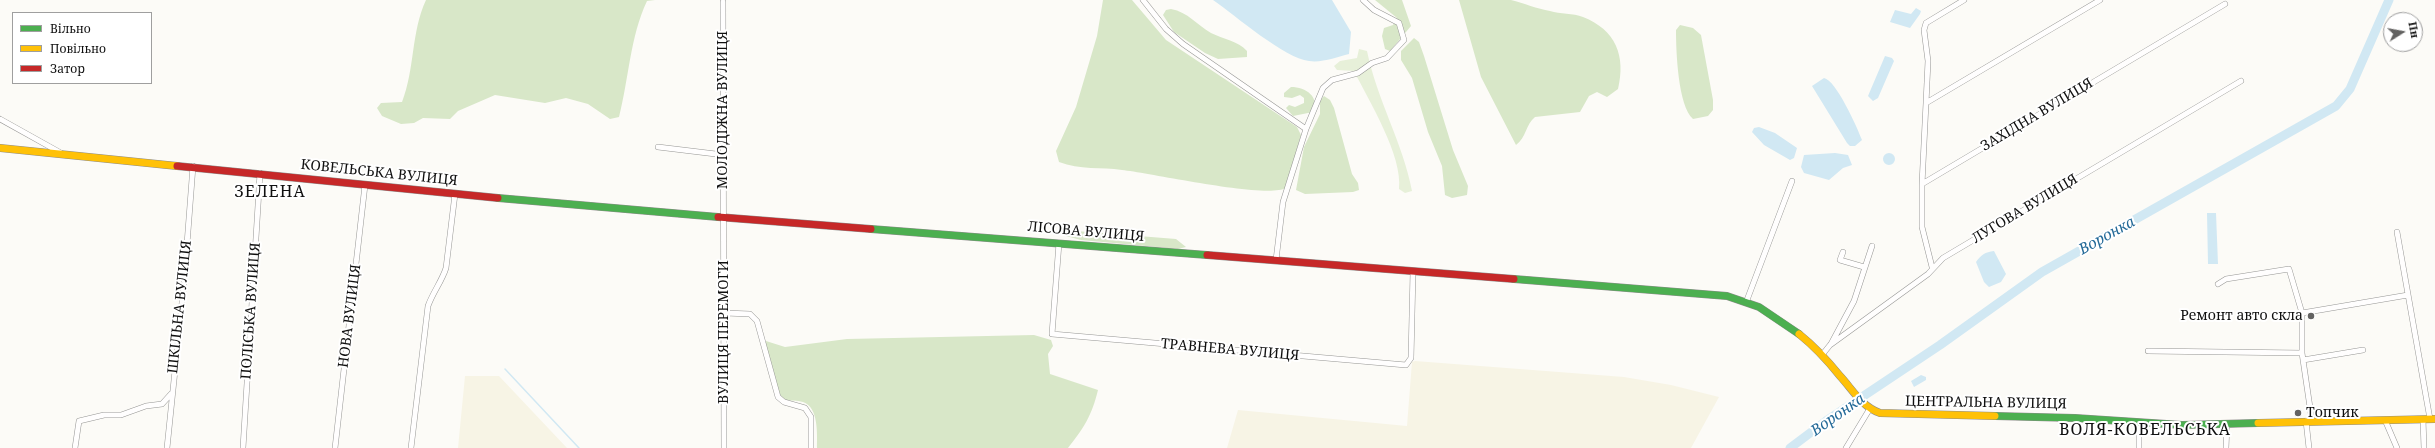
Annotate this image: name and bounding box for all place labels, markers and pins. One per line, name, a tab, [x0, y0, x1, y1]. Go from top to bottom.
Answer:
place label: Ремонт авто скла	[2180, 308, 2303, 324]
marker: Ремонт авто скла	[2306, 311, 2316, 321]
place label: Топчик	[2306, 405, 2359, 421]
marker: Топчик	[2293, 408, 2303, 418]

